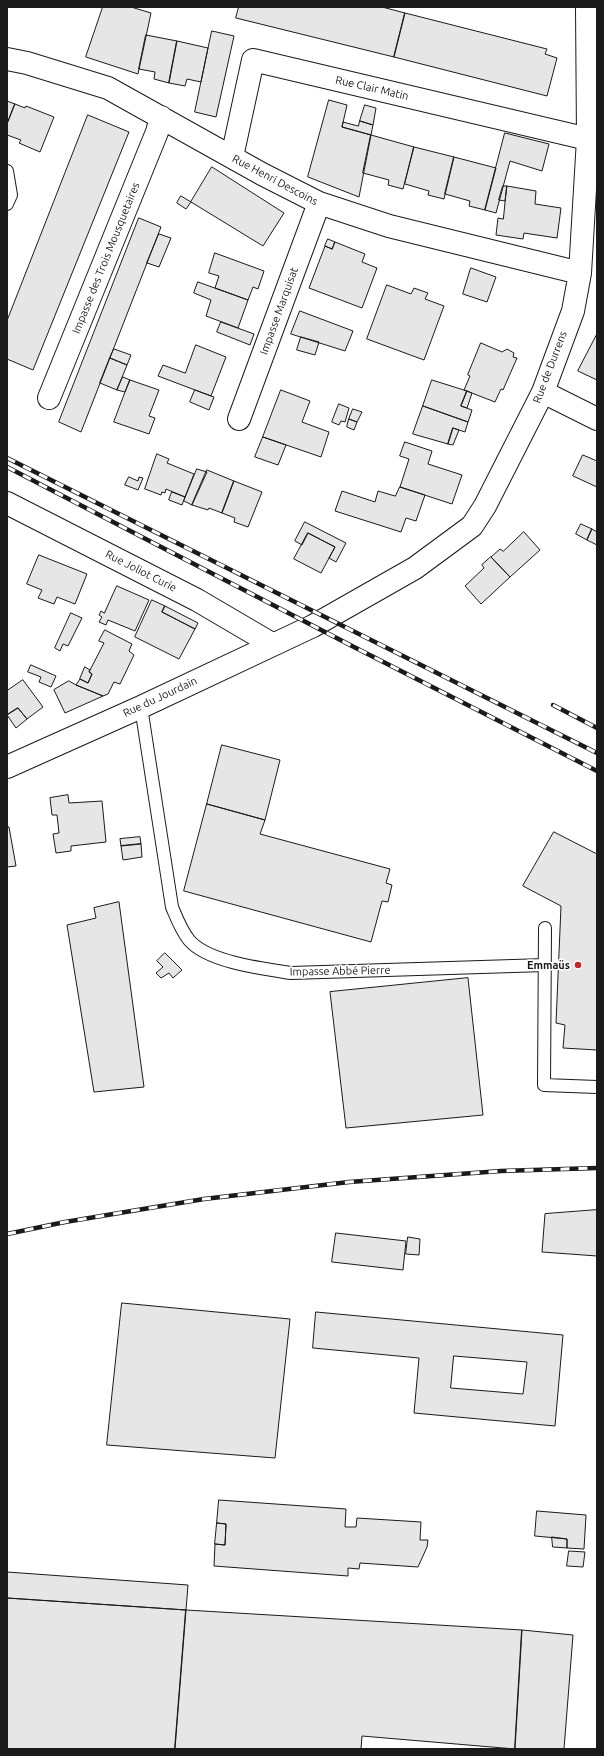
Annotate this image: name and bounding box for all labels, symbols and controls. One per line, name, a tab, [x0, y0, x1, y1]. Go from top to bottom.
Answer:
street label: Rue Clair Matin	[334, 73, 410, 103]
street label: Rue Henri Descoins	[230, 152, 320, 208]
street label: Impasse des Trois Mousquetaires	[70, 180, 142, 336]
street label: Impasse Marquisat	[257, 265, 301, 357]
street label: Rue de Durrens	[530, 329, 570, 405]
street label: Rue Joliot Curie	[103, 547, 179, 595]
street label: Rue du Jourdain	[121, 674, 199, 720]
place label: Emmaüs	[527, 958, 570, 972]
marker: Emmaüs	[573, 960, 583, 970]
street label: Impasse Abbé Pierre	[289, 964, 391, 978]

